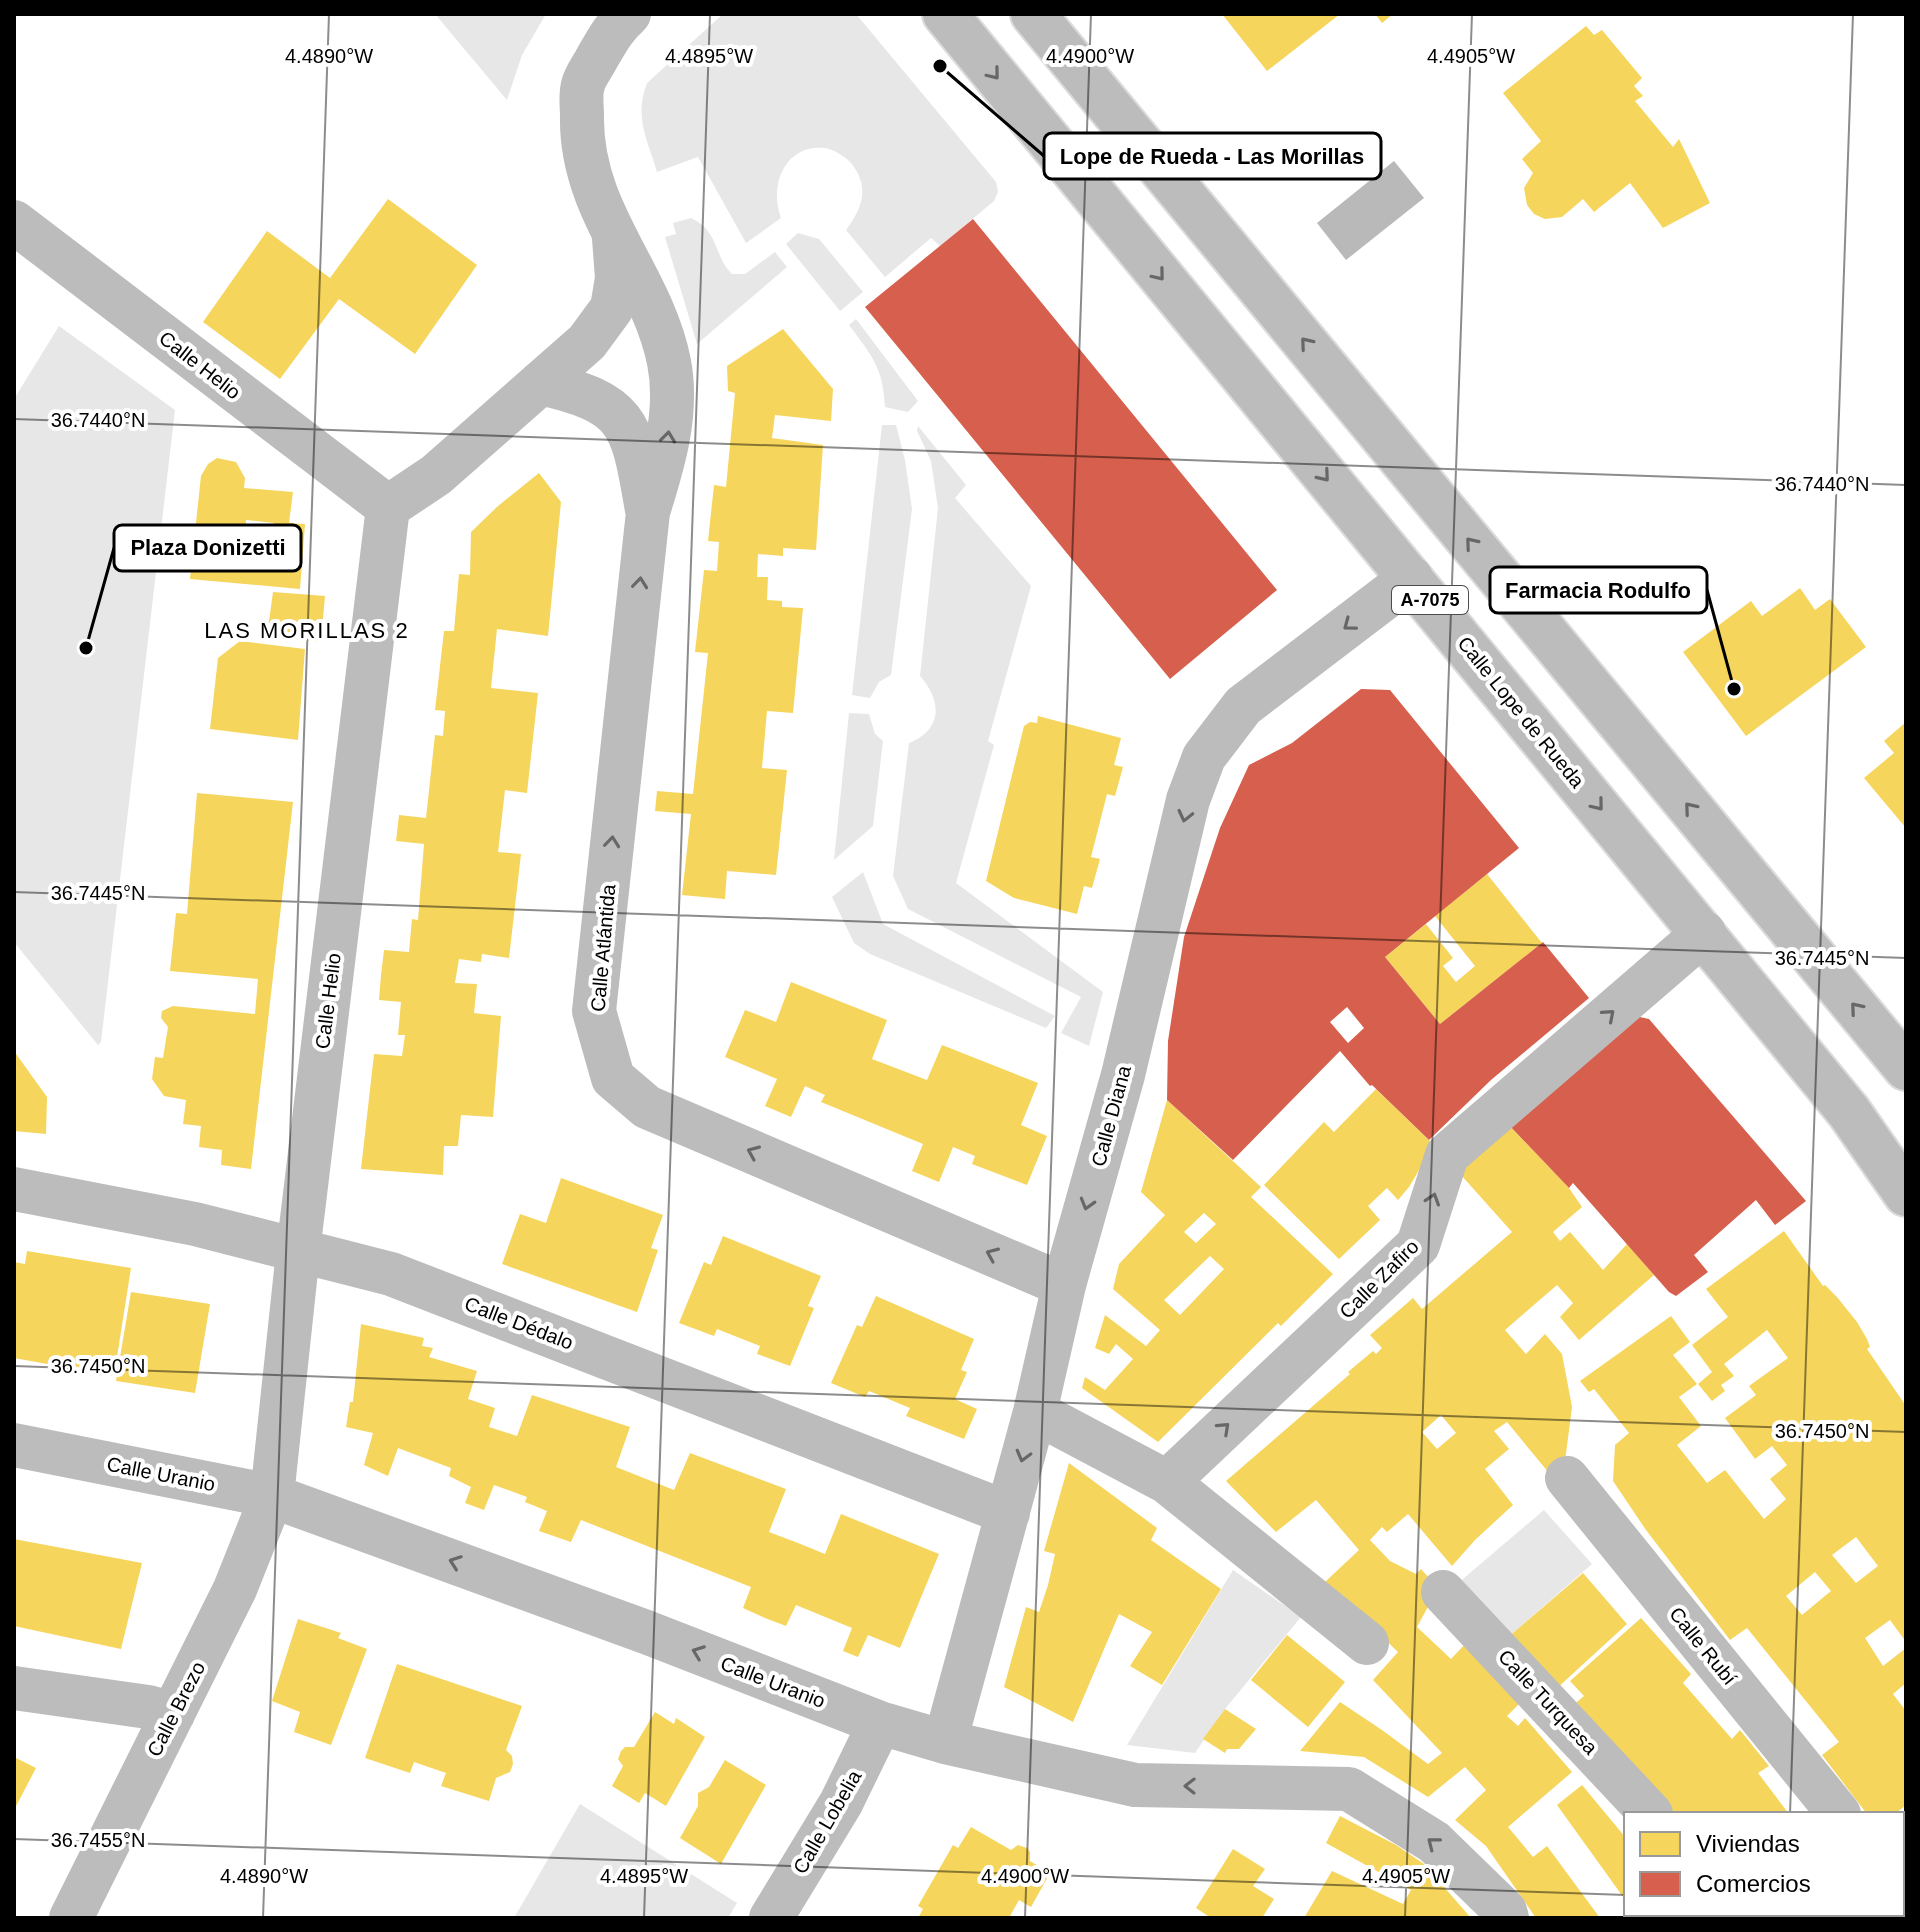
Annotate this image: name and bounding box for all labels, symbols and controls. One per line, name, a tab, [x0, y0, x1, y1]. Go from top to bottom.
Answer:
text: 4.4890°W	[285, 45, 373, 67]
text: 4.4895°W	[665, 45, 753, 67]
text: 4.4900°W	[1046, 45, 1134, 67]
text: 4.4905°W	[1427, 45, 1515, 67]
one-way arrow	[984, 65, 999, 79]
callout: Lope de Rueda - Las Morillas	[1044, 133, 1381, 179]
text: Lope de Rueda - Las Morillas	[1060, 144, 1364, 169]
one-way arrow	[1149, 266, 1164, 280]
street label: Calle Helio	[155, 327, 245, 403]
one-way arrow	[1301, 337, 1315, 352]
text: 36.7440°N	[51, 409, 145, 431]
one-way arrow	[659, 430, 676, 443]
one-way arrow	[1314, 467, 1329, 481]
text: 36.7440°N	[1775, 473, 1869, 495]
callout: Plaza Donizetti	[114, 525, 301, 571]
text: Plaza Donizetti	[130, 535, 286, 560]
one-way arrow	[1466, 538, 1481, 552]
callout: Farmacia Rodulfo	[1490, 567, 1707, 613]
one-way arrow	[632, 576, 649, 589]
text: Farmacia Rodulfo	[1505, 578, 1691, 603]
road number: A-7075	[1392, 586, 1468, 614]
one-way arrow	[1343, 615, 1358, 629]
district label: LAS MORILLAS 2	[204, 618, 410, 643]
street label: Calle Lope de Rueda	[1453, 632, 1589, 793]
one-way arrow	[1588, 796, 1603, 810]
one-way arrow	[1685, 803, 1700, 817]
one-way arrow	[1177, 809, 1194, 823]
one-way arrow	[604, 835, 621, 848]
text: 36.7445°N	[51, 882, 145, 904]
street label: Calle Atlántida	[586, 882, 620, 1013]
text: 36.7445°N	[1775, 947, 1869, 969]
street label: Calle Helio	[311, 952, 345, 1050]
one-way arrow	[1851, 1003, 1866, 1018]
one-way arrow	[1600, 1010, 1615, 1025]
street label: Calle Diana	[1087, 1062, 1135, 1169]
one-way arrow	[747, 1146, 761, 1162]
one-way arrow	[1424, 1192, 1440, 1206]
one-way arrow	[1080, 1196, 1096, 1210]
street label: Calle Zafiro	[1335, 1235, 1423, 1323]
one-way arrow	[986, 1248, 1001, 1264]
street label: Calle Dédalo	[462, 1292, 576, 1354]
text: 36.7450°N	[51, 1355, 145, 1377]
text: 36.7450°N	[1775, 1420, 1869, 1442]
one-way arrow	[1215, 1423, 1229, 1438]
one-way arrow	[1016, 1448, 1033, 1462]
street label: Calle Uranio	[105, 1453, 217, 1495]
one-way arrow	[448, 1555, 462, 1572]
street label: Calle Rubí	[1665, 1603, 1741, 1690]
one-way arrow	[692, 1645, 706, 1662]
street label: Calle Turquesa	[1494, 1645, 1603, 1759]
street label: Calle Uranio	[718, 1652, 828, 1712]
street label: Calle Brezo	[143, 1658, 209, 1760]
street label: Calle Lobelia	[789, 1766, 866, 1878]
one-way arrow	[1183, 1777, 1196, 1795]
legend	[1624, 1812, 1904, 1916]
text: 36.7455°N	[51, 1829, 145, 1851]
text: Viviendas	[1696, 1830, 1800, 1857]
one-way arrow	[1427, 1839, 1442, 1853]
text: 4.4890°W	[220, 1865, 308, 1887]
text: 4.4895°W	[600, 1865, 688, 1887]
text: 4.4900°W	[981, 1865, 1069, 1887]
text: 4.4905°W	[1362, 1865, 1450, 1887]
text: Comercios	[1696, 1870, 1811, 1897]

